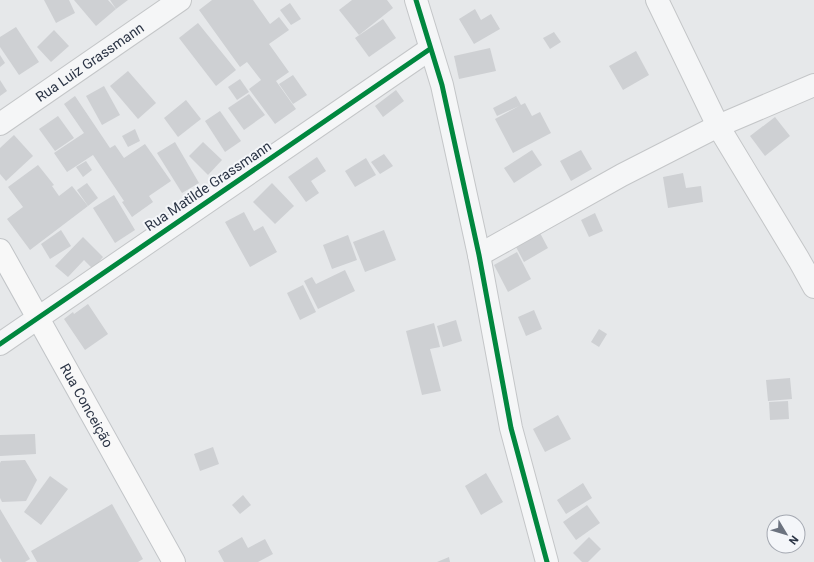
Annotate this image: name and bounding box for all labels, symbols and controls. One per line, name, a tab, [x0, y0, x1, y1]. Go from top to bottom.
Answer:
street label: Rua Luiz Grassmann	[33, 19, 147, 105]
street label: Rua Matilde Grassmann	[142, 138, 274, 234]
street label: Rua Conceição	[57, 361, 116, 450]
north arrow	[766, 514, 806, 554]
text: N	[786, 533, 801, 547]

